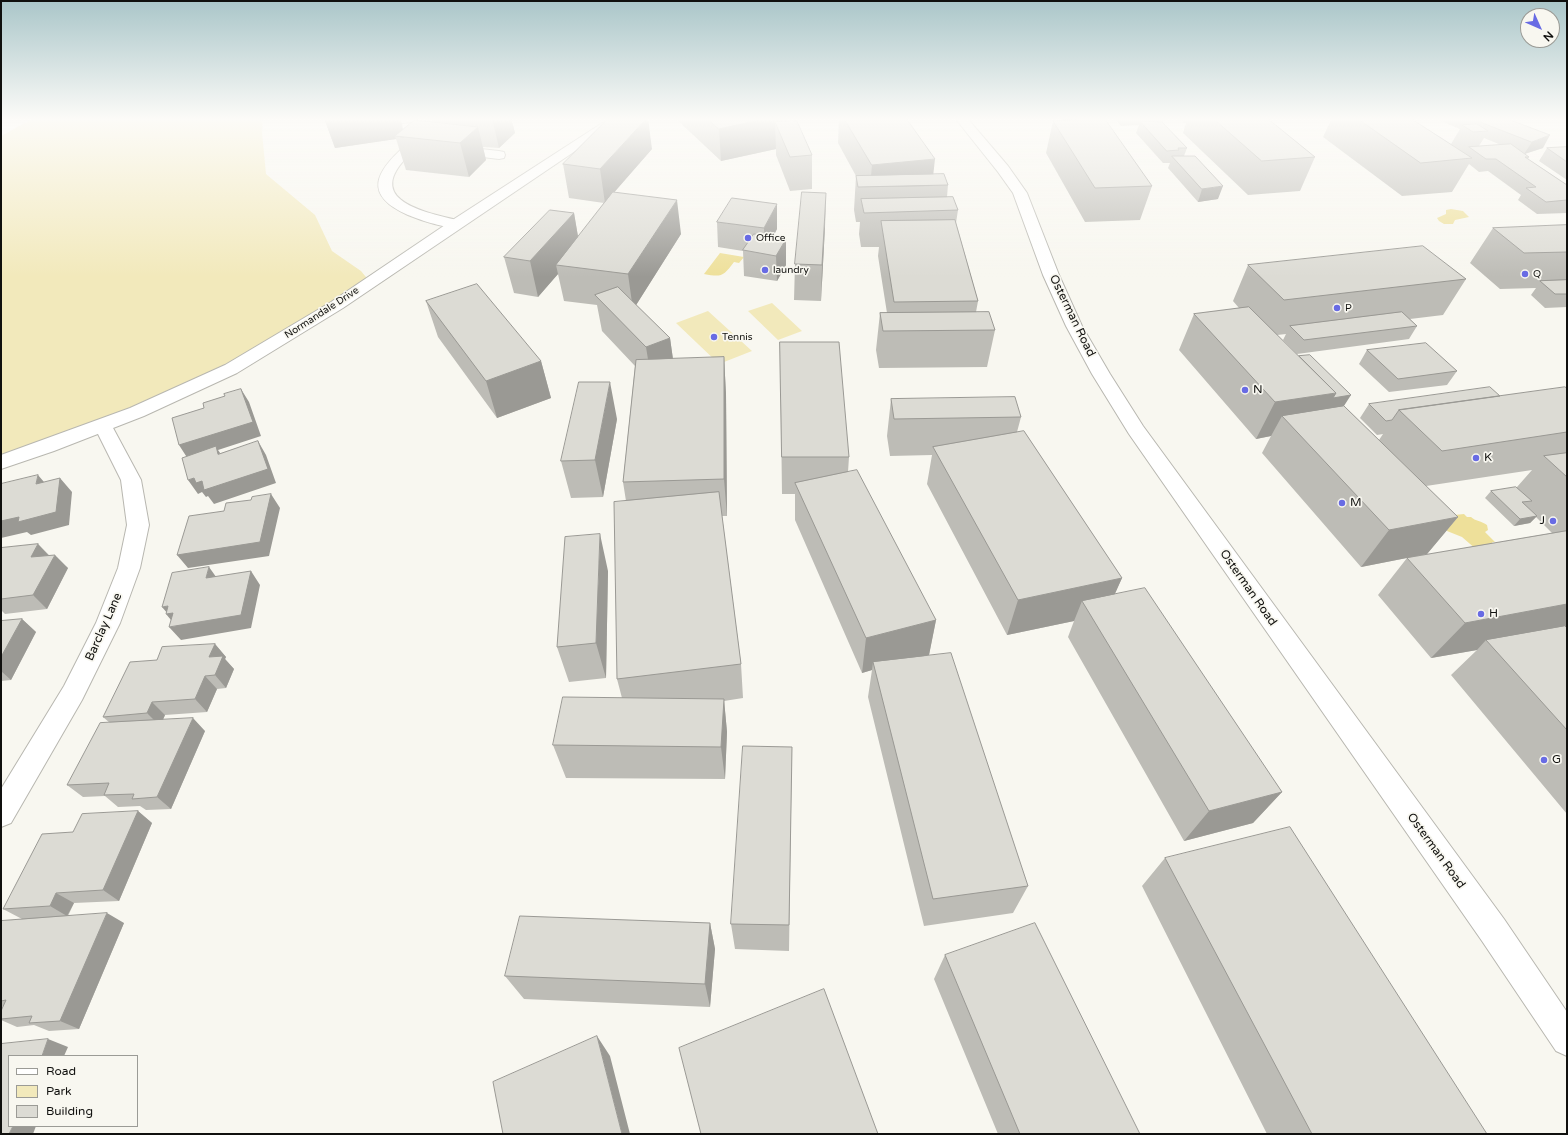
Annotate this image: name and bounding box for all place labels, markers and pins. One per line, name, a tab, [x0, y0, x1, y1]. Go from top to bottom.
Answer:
place label: Office	[756, 232, 785, 244]
marker: Office	[743, 233, 753, 243]
place label: laundry	[773, 264, 809, 276]
marker: laundry	[760, 265, 770, 275]
place label: Q	[1533, 268, 1541, 280]
marker: Q	[1520, 269, 1530, 279]
place label: P	[1345, 302, 1352, 314]
marker: P	[1332, 303, 1342, 313]
place label: Tennis	[722, 331, 753, 343]
marker: Tennis	[709, 332, 719, 342]
place label: N	[1253, 383, 1263, 397]
marker: N	[1240, 385, 1250, 395]
place label: K	[1484, 451, 1492, 465]
marker: K	[1471, 453, 1481, 463]
place label: M	[1350, 496, 1362, 510]
marker: M	[1337, 498, 1347, 508]
place label: J	[1539, 514, 1545, 528]
marker: J	[1548, 516, 1558, 526]
place label: H	[1489, 607, 1498, 621]
marker: H	[1476, 609, 1486, 619]
place label: G	[1552, 753, 1561, 767]
marker: G	[1539, 755, 1549, 765]

